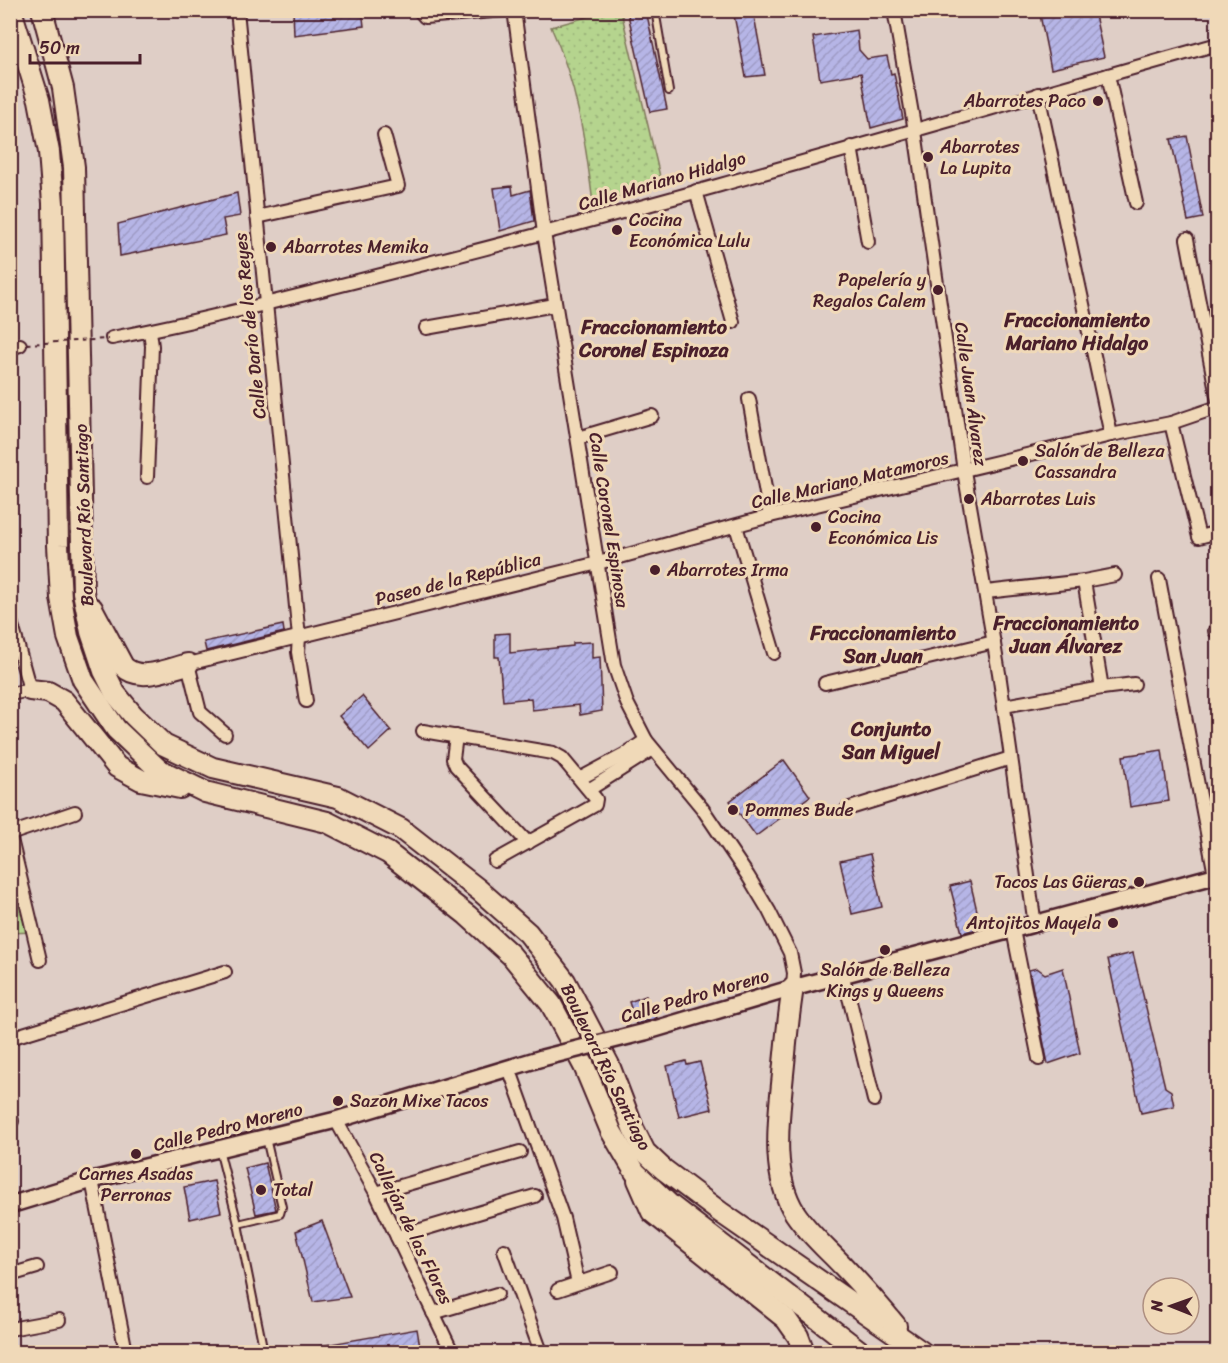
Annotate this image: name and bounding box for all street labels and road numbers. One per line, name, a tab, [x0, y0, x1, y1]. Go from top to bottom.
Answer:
street label: Calle Mariano Hidalgo	[574, 142, 750, 220]
street label: Calle Darío de los Reyes	[224, 231, 276, 421]
street label: Calle Juan Álvarez	[945, 320, 997, 468]
street label: Boulevard Río Santiago	[65, 423, 103, 607]
street label: Calle Coronel Espinosa	[579, 430, 639, 611]
street label: Calle Mariano Matamoros	[748, 442, 953, 518]
street label: Paseo de la República	[372, 543, 545, 615]
street label: Calle Pedro Moreno	[617, 960, 773, 1032]
street label: Boulevard Río Santiago	[552, 978, 660, 1156]
street label: Calle Pedro Moreno	[150, 1093, 306, 1161]
street label: Callejón de las Flores	[360, 1146, 462, 1311]

